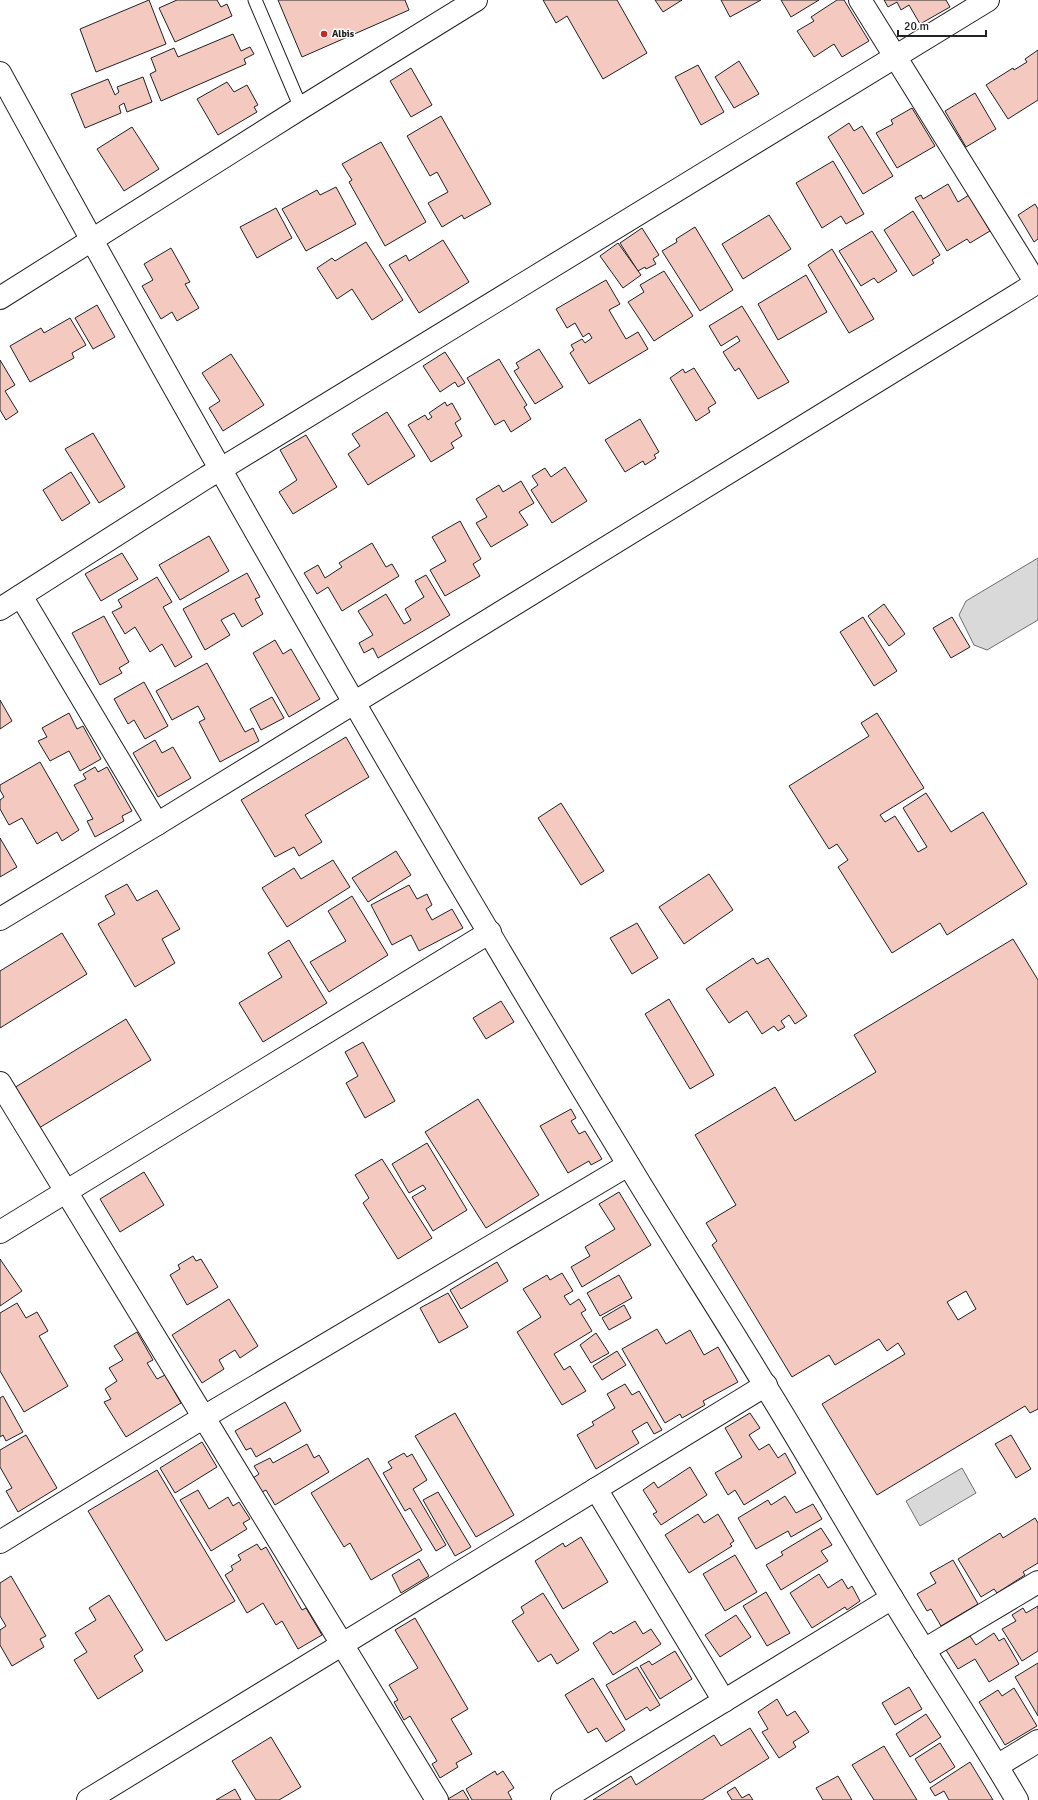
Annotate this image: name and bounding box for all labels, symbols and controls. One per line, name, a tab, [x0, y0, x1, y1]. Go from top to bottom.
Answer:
scale bar	[898, 12, 986, 38]
text: 20 m	[904, 19, 929, 34]
place label: Albis	[332, 28, 355, 40]
marker: Albis	[319, 29, 329, 39]

